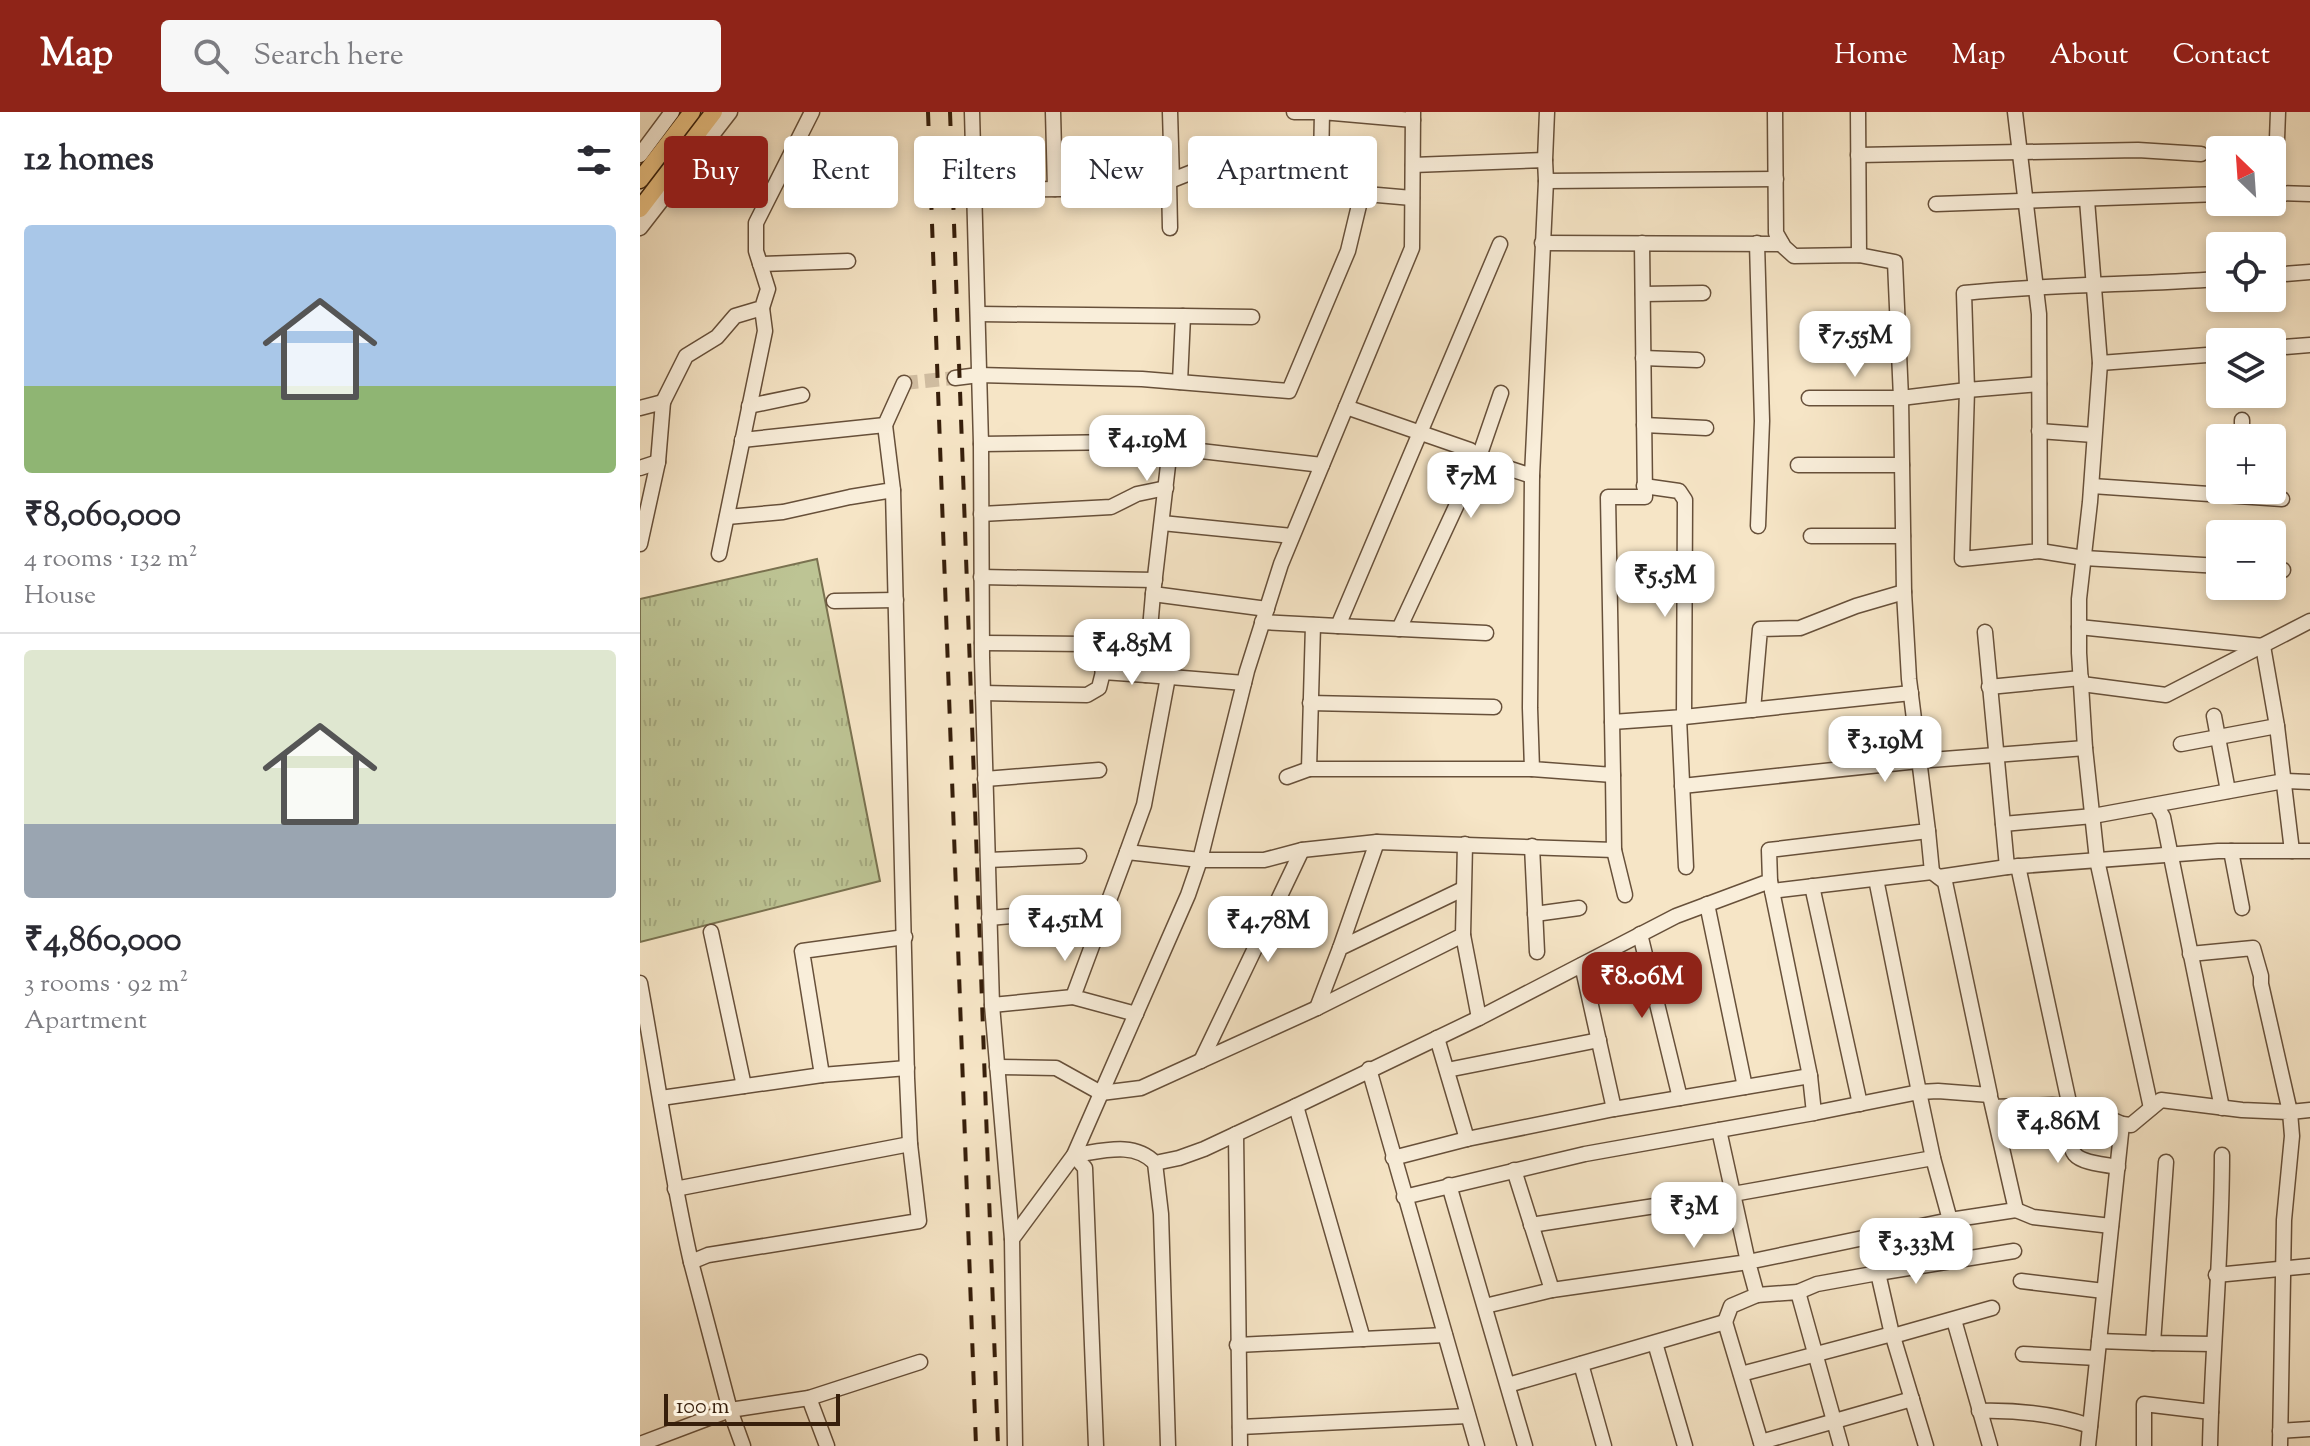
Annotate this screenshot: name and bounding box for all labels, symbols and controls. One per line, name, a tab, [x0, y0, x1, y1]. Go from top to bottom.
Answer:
search box	[161, 20, 721, 92]
text: Map	[40, 29, 113, 83]
icon: search	[189, 34, 233, 78]
text: Search here	[253, 35, 404, 78]
text: Home	[1834, 36, 1908, 76]
text: Map	[1952, 36, 2006, 76]
text: About	[2050, 36, 2128, 76]
text: Contact	[2172, 36, 2270, 76]
text: 12 homes	[24, 136, 154, 185]
chip: Buy	[664, 136, 768, 208]
chip: Rent	[784, 136, 898, 208]
chip: Filters	[914, 136, 1045, 208]
chip: New	[1061, 136, 1172, 208]
chip: Apartment	[1188, 136, 1377, 208]
north arrow	[2206, 136, 2286, 216]
map controls	[2206, 136, 2286, 600]
icon: filters	[572, 138, 616, 182]
button: locate	[2206, 232, 2286, 312]
icon: home	[248, 277, 392, 421]
pin: ₹7.55M	[1790, 311, 1920, 379]
text: ₹7.55M	[1817, 318, 1893, 355]
button: layers	[2206, 328, 2286, 408]
pin: ₹4.19M	[1082, 415, 1212, 483]
text: ₹4.19M	[1107, 422, 1187, 459]
button: +	[2206, 424, 2286, 504]
pin: ₹7M	[1432, 452, 1510, 520]
text: ₹7M	[1445, 459, 1497, 496]
text: ₹8,060,000	[24, 492, 181, 541]
button: −	[2206, 520, 2286, 600]
text: 4 rooms · 132 m²	[24, 541, 198, 578]
pin: ₹5.5M	[1609, 551, 1721, 619]
text: ₹5.5M	[1633, 558, 1697, 595]
text: House	[24, 578, 96, 615]
pin: ₹4.85M	[1067, 619, 1197, 687]
text: ₹4.85M	[1092, 626, 1172, 663]
icon: home	[248, 702, 392, 846]
pin: ₹3.19M	[1820, 716, 1950, 784]
text: ₹3.19M	[1846, 723, 1924, 760]
pin: ₹4.51M	[1000, 895, 1130, 963]
pin: ₹4.78M	[1203, 896, 1333, 964]
text: ₹4.51M	[1027, 902, 1103, 939]
text: ₹4.78M	[1226, 903, 1310, 940]
text: ₹4,860,000	[24, 917, 182, 966]
pin: ₹8.06M	[1577, 952, 1707, 1020]
text: ₹8.06M	[1600, 959, 1684, 996]
text: 3 rooms · 92 m²	[24, 966, 188, 1003]
text: Apartment	[24, 1003, 147, 1040]
pin: ₹4.86M	[1993, 1097, 2123, 1165]
text: ₹4.86M	[2016, 1104, 2100, 1141]
pin: ₹3M	[1655, 1182, 1733, 1250]
text: ₹3M	[1669, 1189, 1719, 1226]
pin: ₹3.33M	[1851, 1218, 1981, 1286]
text: ₹3.33M	[1878, 1225, 1954, 1262]
scale bar	[664, 1390, 840, 1426]
text: 100 m	[676, 1392, 729, 1424]

